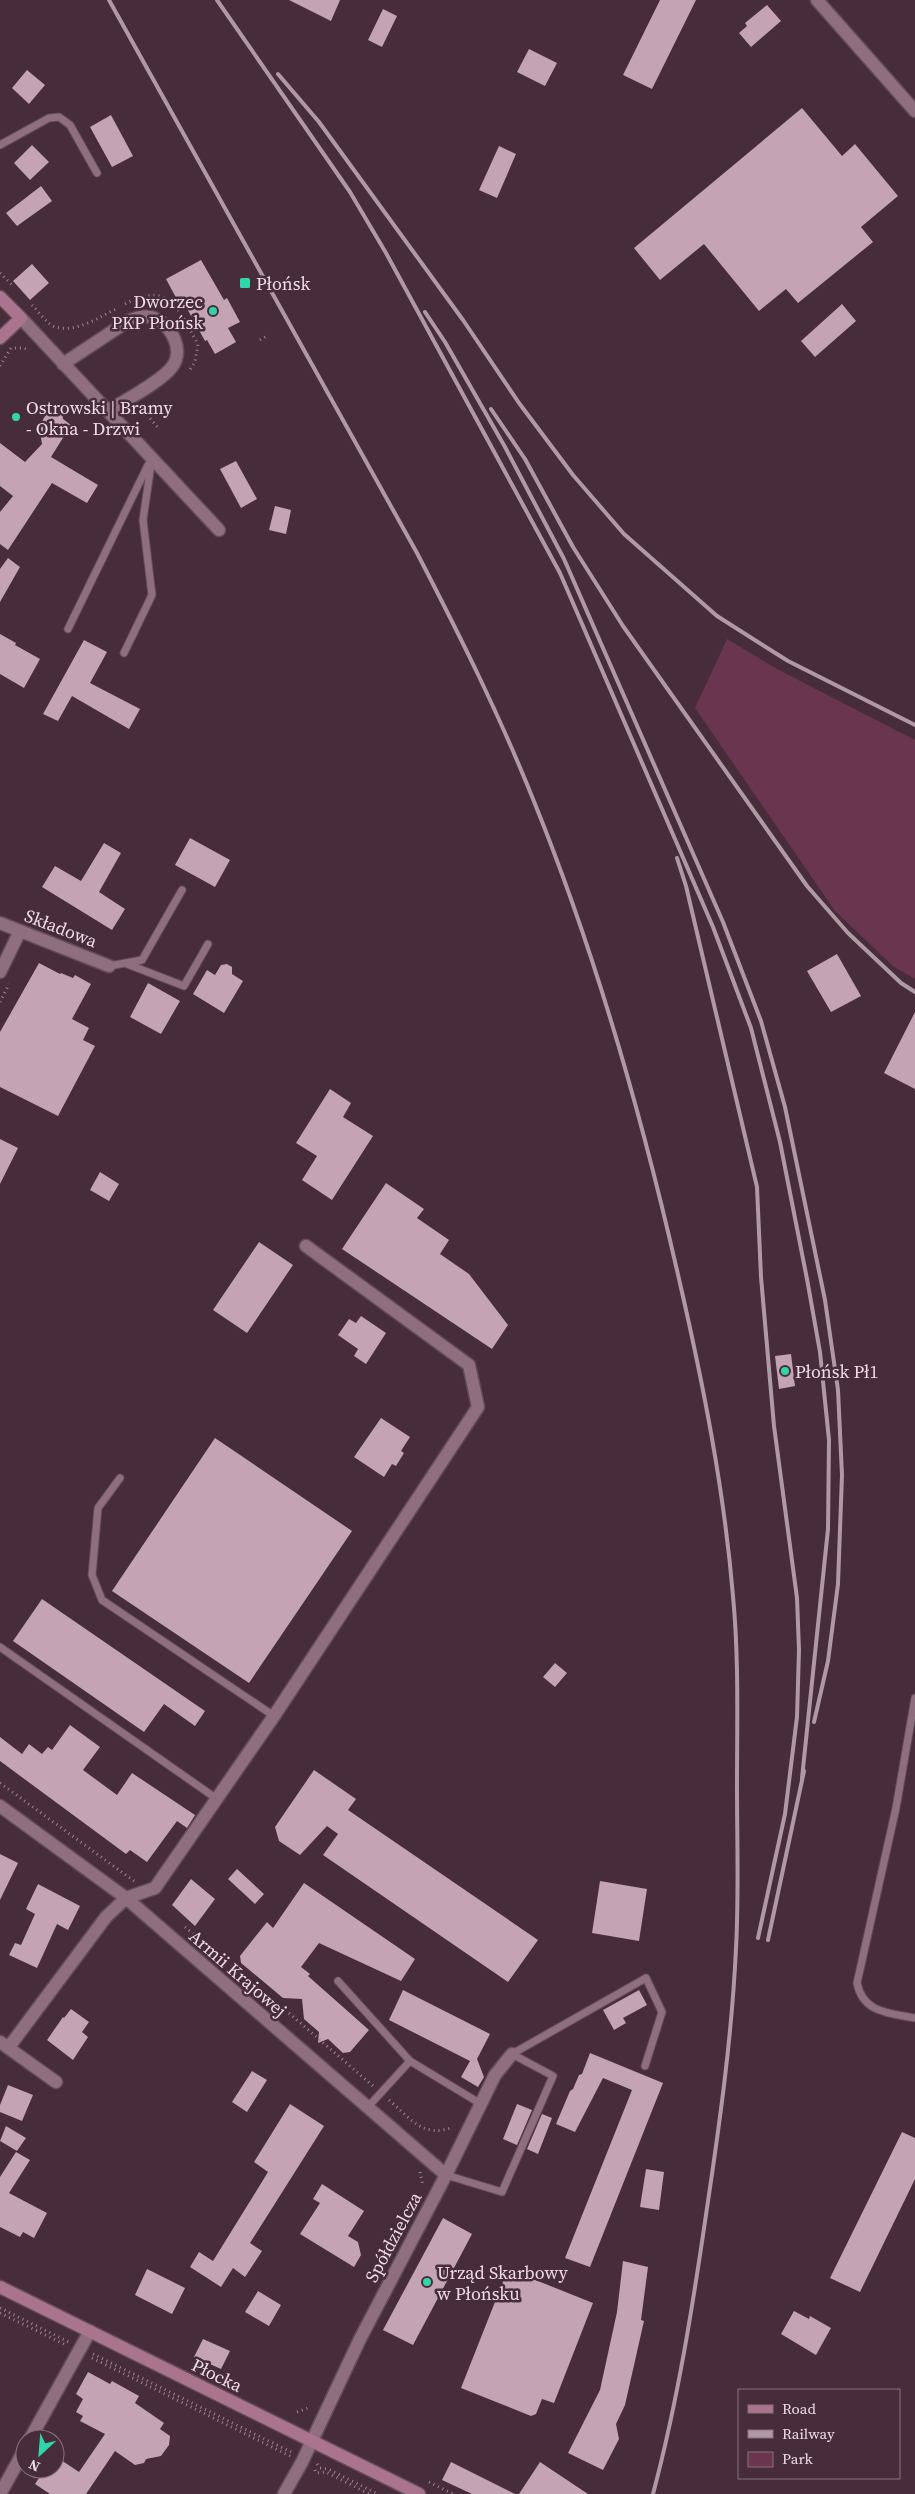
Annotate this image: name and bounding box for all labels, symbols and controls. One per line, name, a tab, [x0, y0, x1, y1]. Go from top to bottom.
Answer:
place label: Płońsk	[256, 271, 310, 296]
marker: Płońsk	[238, 276, 252, 290]
place label: Dworzec PKP Płońsk	[112, 289, 203, 335]
marker: Dworzec PKP Płońsk	[207, 305, 219, 317]
place label: Ostrowski | Bramy - Okna - Drzwi	[26, 395, 173, 441]
marker: Ostrowski | Bramy - Okna - Drzwi	[10, 411, 22, 423]
street label: Składowa	[21, 903, 102, 954]
place label: Płońsk Pł1	[795, 1359, 878, 1384]
marker: Płońsk Pł1	[779, 1365, 791, 1377]
street label: Armii Krajowej	[184, 1924, 292, 2022]
street label: Spółdzielcza	[359, 2187, 428, 2287]
place label: Urząd Skarbowy w Płońsku	[437, 2260, 568, 2306]
marker: Urząd Skarbowy w Płońsku	[421, 2276, 433, 2288]
street label: Płocka	[187, 2352, 247, 2398]
legend	[738, 2389, 900, 2479]
text: Road	[782, 2398, 816, 2419]
text: Railway	[782, 2423, 835, 2444]
north arrow	[15, 2429, 65, 2479]
text: Park	[782, 2448, 814, 2469]
text: N	[25, 2454, 43, 2477]

